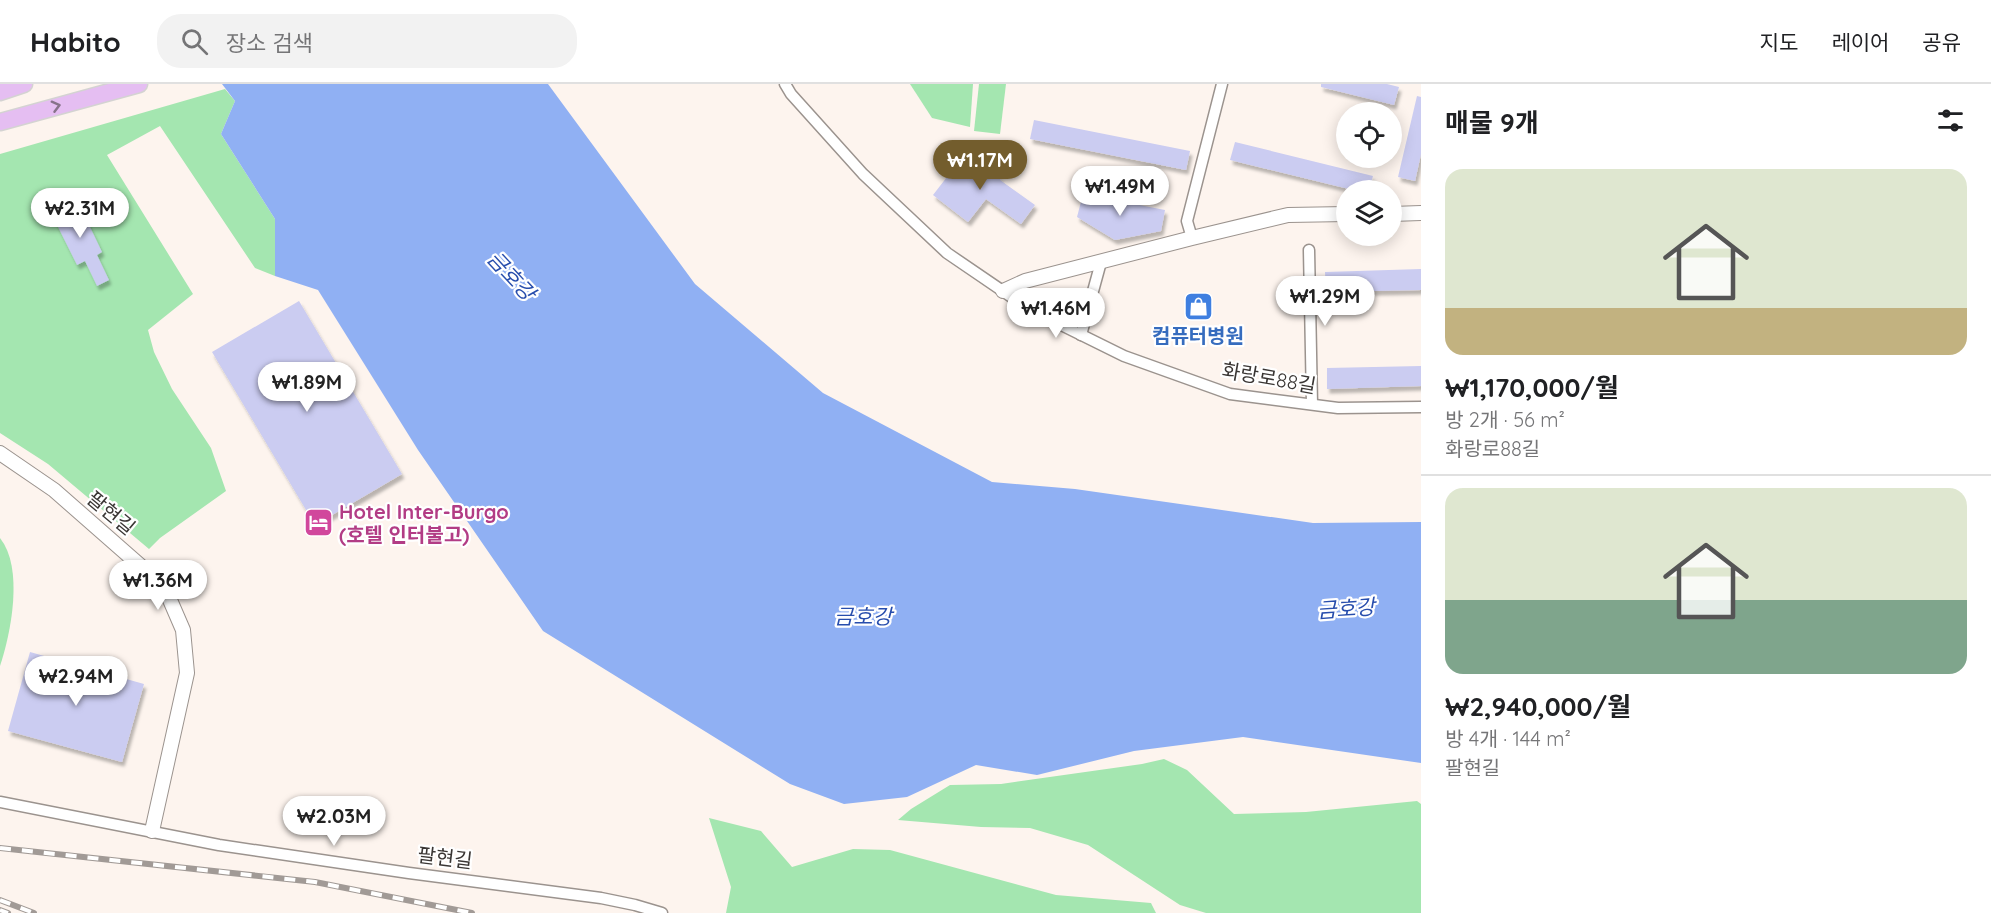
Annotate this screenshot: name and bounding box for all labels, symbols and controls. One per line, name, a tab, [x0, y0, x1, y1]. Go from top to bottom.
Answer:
search box	[157, 14, 577, 68]
text: Habito	[30, 24, 121, 59]
icon: search	[178, 25, 211, 58]
text: 장소 검색	[226, 29, 313, 57]
text: 지도	[1760, 29, 1798, 55]
text: 레이어	[1831, 29, 1889, 55]
text: 공유	[1922, 29, 1961, 55]
one-way arrow	[51, 101, 61, 114]
map controls	[1336, 102, 1402, 246]
button: locate	[1336, 102, 1402, 168]
icon: filters	[1934, 104, 1967, 137]
text: 매물 9개	[1445, 106, 1539, 139]
pin: ₩1.17M	[931, 140, 1029, 191]
text: ₩1.17M	[947, 147, 1013, 172]
pin: ₩1.49M	[1071, 166, 1169, 217]
text: ₩1.49M	[1085, 173, 1155, 198]
button: layers	[1336, 180, 1402, 246]
pin: ₩2.31M	[31, 188, 129, 239]
text: ₩2.31M	[45, 195, 115, 220]
icon: home	[1652, 208, 1760, 316]
water label: 금호강	[482, 245, 543, 307]
pin: ₩1.29M	[1276, 276, 1374, 327]
text: ₩1.29M	[1290, 283, 1360, 308]
pin: ₩1.46M	[1007, 288, 1105, 339]
shop icon: 컴퓨터병원	[1182, 290, 1214, 322]
text: ₩1.46M	[1021, 295, 1091, 320]
place label: 컴퓨터병원	[1152, 323, 1244, 348]
street label: 화랑로88길	[1220, 357, 1318, 398]
pin: ₩1.89M	[258, 362, 356, 413]
text: ₩1.89M	[272, 369, 342, 394]
text: ₩1,170,000/월	[1445, 371, 1619, 404]
text: 방 2개 · 56 m²	[1445, 407, 1565, 432]
text: 화랑로88길	[1445, 436, 1540, 461]
street label: 팔현길	[82, 485, 141, 540]
place label: Hotel Inter-Burgo (호텔 인터불고)	[339, 499, 509, 547]
hotel icon: Hotel Inter-Burgo (호텔 인터불고)	[302, 507, 334, 539]
icon: home	[1652, 527, 1760, 635]
pin: ₩1.36M	[109, 560, 207, 611]
text: ₩1.36M	[123, 567, 193, 592]
water label: 금호강	[1316, 593, 1378, 623]
water label: 금호강	[834, 603, 895, 629]
pin: ₩2.94M	[27, 656, 125, 707]
text: ₩2.94M	[39, 663, 113, 688]
text: ₩2,940,000/월	[1445, 690, 1631, 723]
text: 방 4개 · 144 m²	[1445, 726, 1571, 751]
text: 팔현길	[1445, 755, 1500, 780]
pin: ₩2.03M	[285, 796, 383, 847]
text: ₩2.03M	[297, 803, 371, 828]
street label: 팔현길	[416, 842, 474, 873]

